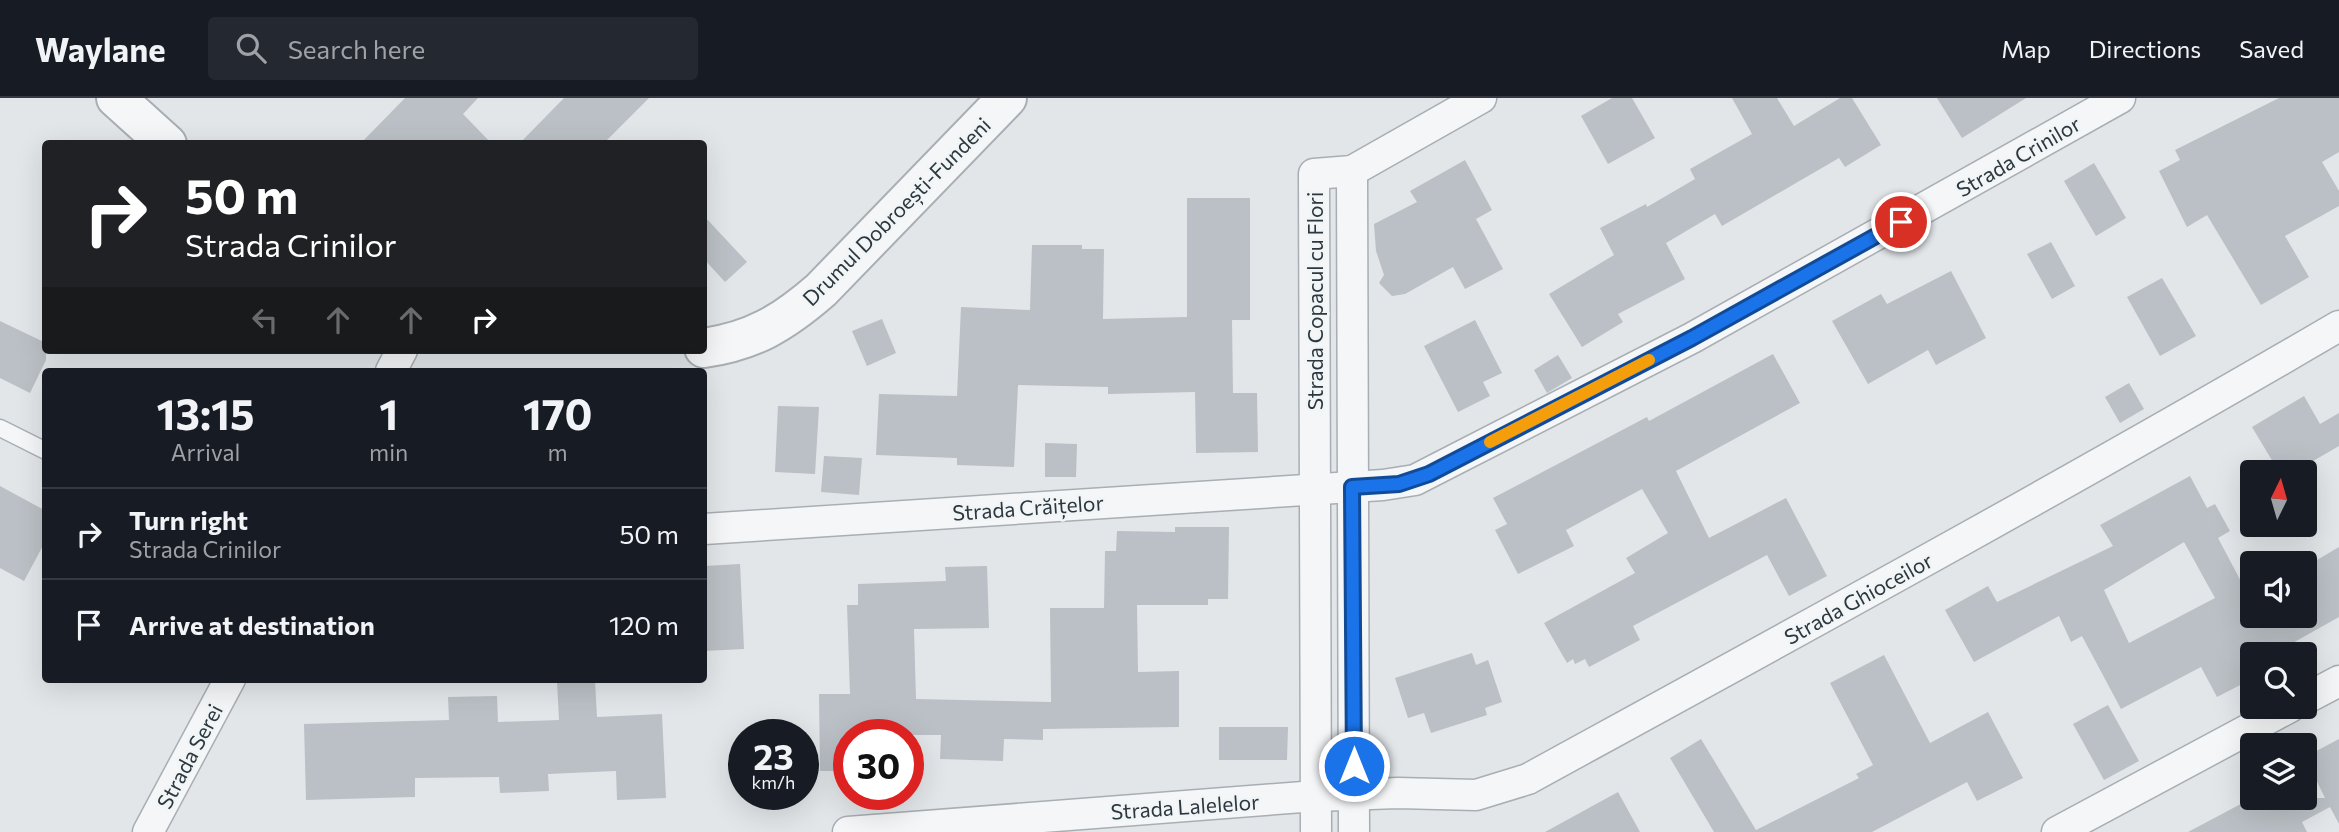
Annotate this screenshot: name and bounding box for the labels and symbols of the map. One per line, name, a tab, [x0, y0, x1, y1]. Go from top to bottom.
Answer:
street label: Strada Crinilor	[1952, 110, 2084, 202]
street label: Drumul Dobroești-Fundeni	[797, 112, 997, 312]
street label: Strada Copacul cu Flori	[1302, 192, 1327, 410]
pin	[1871, 192, 1931, 252]
north arrow	[2240, 460, 2317, 537]
street label: Strada Crăițelor	[951, 489, 1105, 527]
street label: Strada Ghioceilor	[1780, 547, 1936, 649]
street label: Strada Serei	[151, 699, 227, 813]
speed limit sign: 30	[833, 719, 924, 810]
position arrow	[1317, 729, 1391, 803]
street label: Strada Lalelelor	[1110, 788, 1260, 824]

